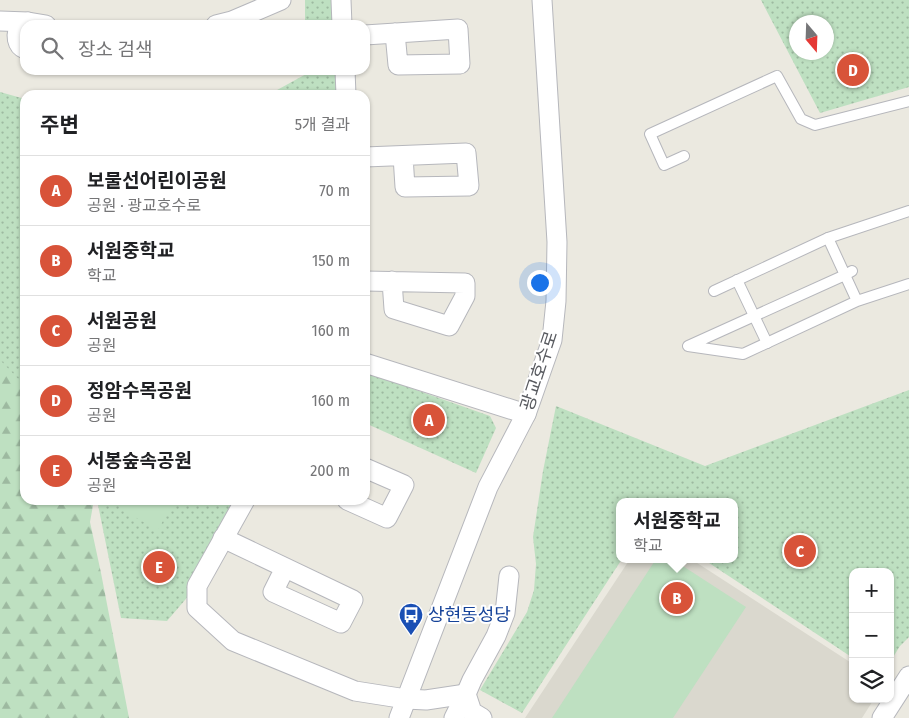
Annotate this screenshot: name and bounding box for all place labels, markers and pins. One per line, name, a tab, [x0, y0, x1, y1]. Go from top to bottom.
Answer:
pin: D	[837, 51, 869, 89]
pin: A	[413, 401, 445, 439]
pin: C	[784, 532, 816, 570]
pin: E	[143, 548, 175, 586]
pin: B	[661, 579, 693, 617]
bus stop icon: 상현동성당	[398, 602, 424, 636]
place label: 상현동성당	[428, 604, 511, 626]

